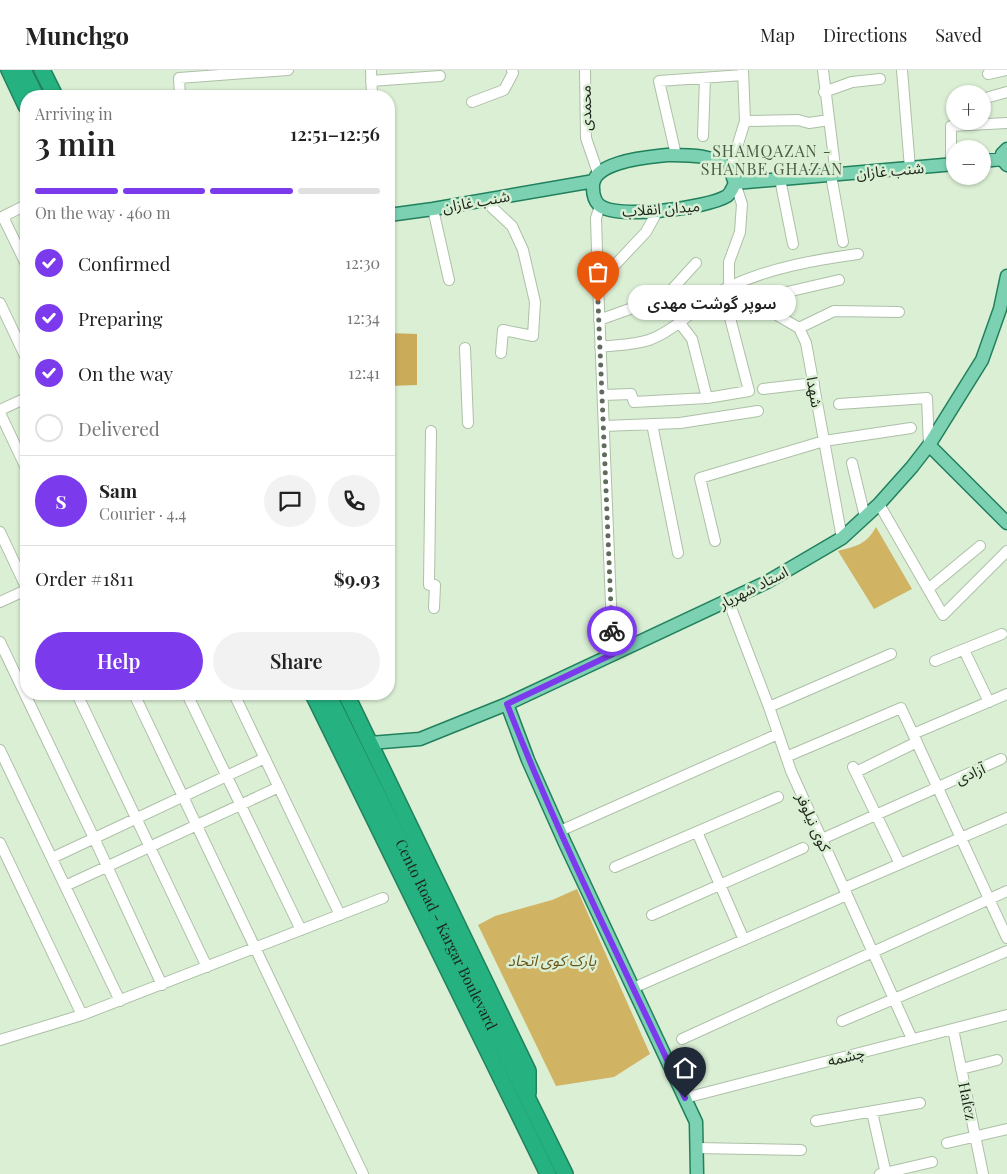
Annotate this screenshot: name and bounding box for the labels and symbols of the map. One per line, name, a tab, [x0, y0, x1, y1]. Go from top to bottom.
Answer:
street label: محمدی	[575, 85, 595, 131]
district label: SHAMQAZAN - SHANBE GHAZAN	[701, 140, 843, 179]
street label: شنب غازان	[855, 157, 925, 183]
street label: شنب غازان	[441, 185, 511, 217]
street label: میدان انقلاب	[621, 195, 701, 221]
pin	[577, 251, 619, 302]
callout: سوپر گوشت مهدی	[628, 284, 796, 320]
street label: شهدا	[802, 375, 828, 409]
street label: استاد شهریار	[714, 561, 791, 613]
courier	[587, 606, 637, 656]
street label: آزادی	[952, 757, 989, 788]
street label: کوی نیلوفر	[792, 789, 836, 855]
street label: Cento Road - Kargar Boulevard	[391, 835, 502, 1033]
park label: پارک کوی اتحاد	[508, 950, 597, 971]
street label: چشمه	[825, 1042, 867, 1071]
pin	[664, 1047, 706, 1098]
street label: Hafez	[954, 1080, 982, 1122]

